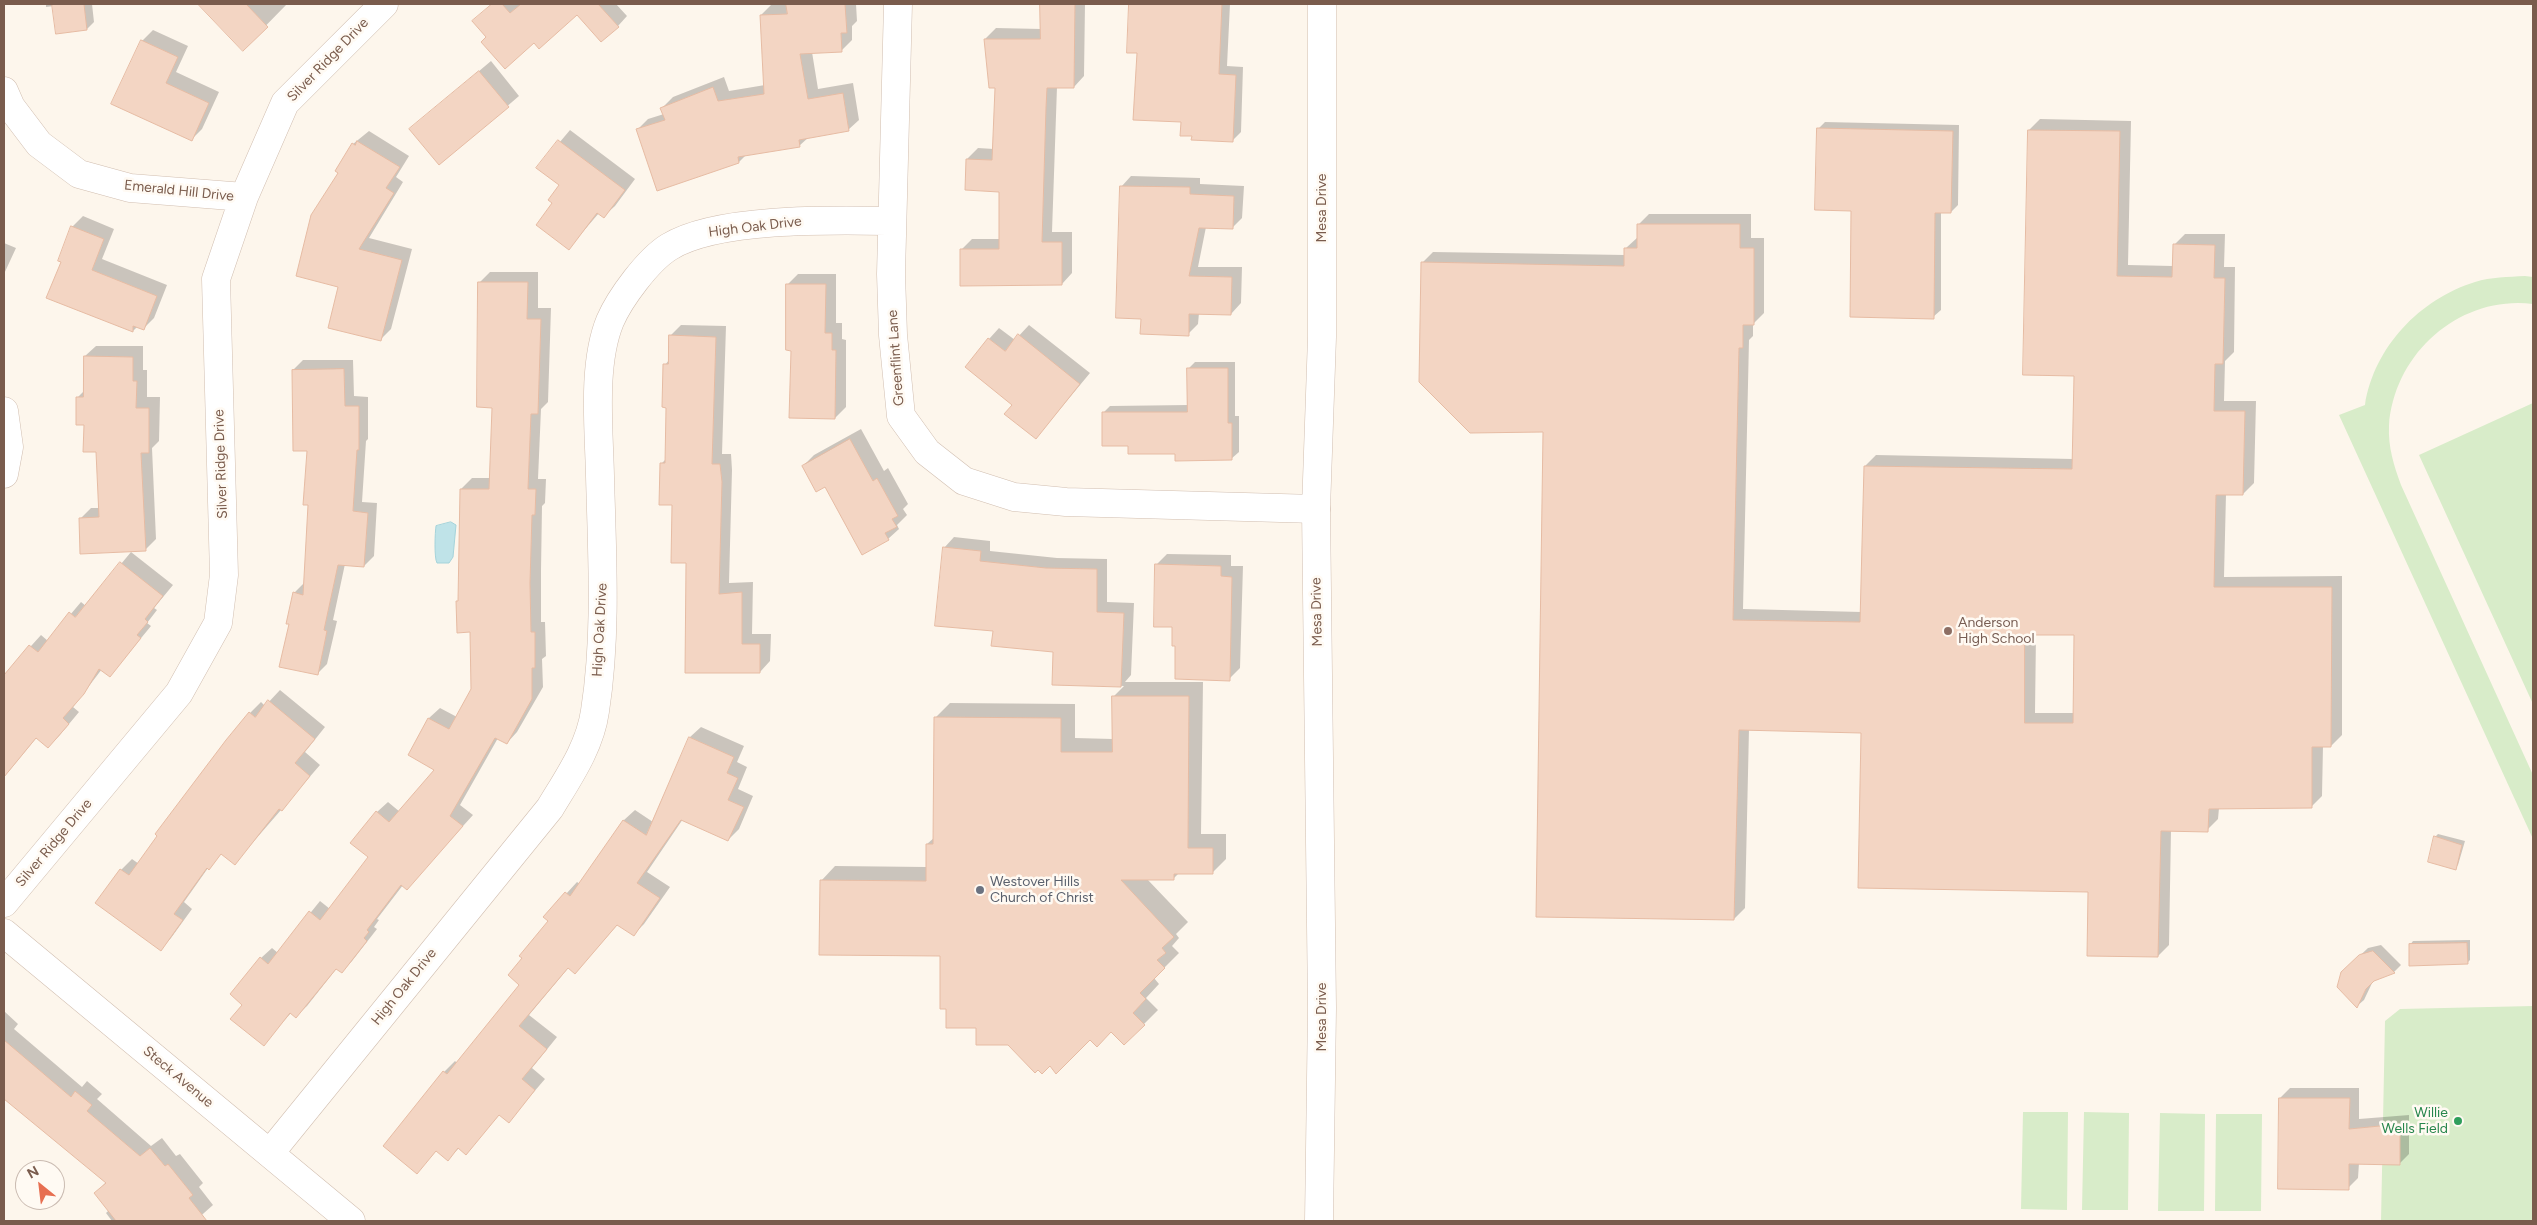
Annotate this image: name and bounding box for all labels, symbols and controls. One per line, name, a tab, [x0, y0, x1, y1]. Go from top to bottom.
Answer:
street label: Silver Ridge Drive	[284, 15, 372, 105]
street label: Mesa Drive	[1314, 174, 1330, 242]
street label: Emerald Hill Drive	[123, 177, 235, 205]
street label: High Oak Drive	[707, 213, 803, 241]
street label: Greenflint Lane	[884, 309, 908, 407]
street label: Silver Ridge Drive	[211, 409, 231, 519]
street label: Mesa Drive	[1308, 577, 1326, 647]
street label: High Oak Drive	[589, 583, 611, 677]
place label: Anderson High School	[1958, 615, 2035, 648]
marker: Anderson High School	[1942, 625, 1954, 637]
street label: Silver Ridge Drive	[12, 796, 96, 890]
place label: Westover Hills Church of Christ	[990, 874, 1094, 906]
marker: Westover Hills Church of Christ	[974, 884, 986, 896]
street label: High Oak Drive	[368, 945, 440, 1029]
street label: Mesa Drive	[1314, 983, 1330, 1051]
street label: Steck Avenue	[139, 1043, 217, 1111]
place label: Willie Wells Field	[2382, 1105, 2448, 1138]
marker: Willie Wells Field	[2452, 1115, 2464, 1127]
north arrow	[15, 1160, 65, 1210]
text: N	[24, 1162, 42, 1182]

